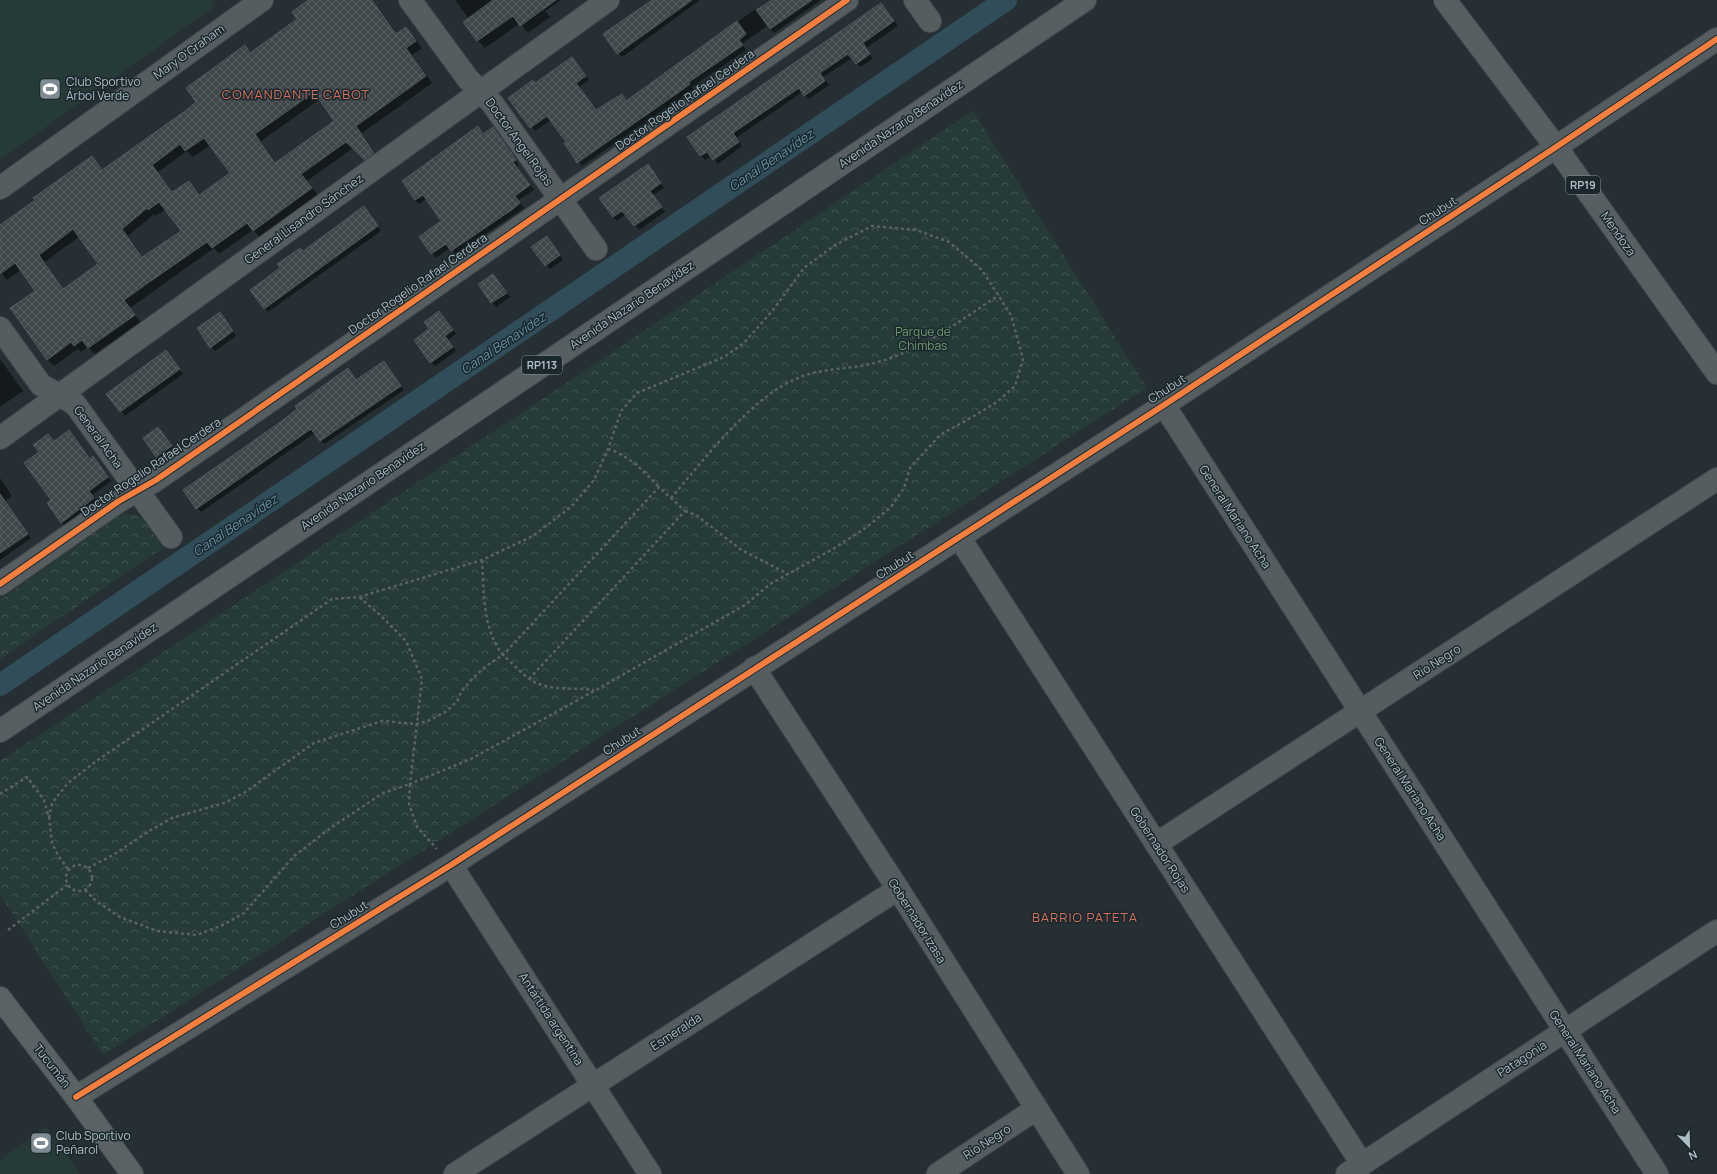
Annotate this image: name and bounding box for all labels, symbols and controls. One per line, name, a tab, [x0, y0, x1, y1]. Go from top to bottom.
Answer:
street label: Mary O'Graham	[150, 20, 228, 83]
street label: Doctor Rogelio Rafael Cerdera	[612, 45, 758, 154]
place label: Club Sportivo Árbol Verde	[66, 73, 141, 104]
street label: Avenida Nazario Benavídez	[835, 75, 966, 172]
sports icon: Club Sportivo Árbol Verde	[37, 76, 63, 102]
district label: COMANDANTE CABOT	[222, 85, 370, 103]
street label: Doctor Angel Rojas	[482, 94, 557, 189]
water label: Canal Benavídez	[725, 124, 819, 195]
street label: General Lisandro Sánchez	[241, 170, 367, 268]
road number: RP19	[1566, 176, 1600, 194]
street label: Chubut	[1416, 192, 1460, 229]
street label: Mendoza	[1597, 208, 1640, 259]
street label: Doctor Rogelio Rafael Cerdera	[345, 229, 491, 338]
street label: Avenida Nazario Benavídez	[566, 256, 697, 353]
water label: Canal Benavídez	[457, 307, 551, 378]
park label: Parque de Chimbas	[895, 323, 951, 354]
road number: RP113	[522, 356, 562, 374]
street label: Chubut	[1145, 370, 1189, 407]
street label: General Acha	[70, 402, 127, 471]
street label: Doctor Rogelio Rafael Cerdera	[77, 413, 224, 520]
street label: Avenida Nazario Benavídez	[297, 437, 428, 534]
street label: General Mariano Acha	[1195, 462, 1275, 572]
water label: Canal Benavídez	[189, 489, 283, 560]
street label: Chubut	[873, 546, 917, 583]
street label: Avenida Nazario Benavídez	[29, 618, 160, 715]
street label: Río Negro	[1410, 640, 1464, 683]
street label: Chubut	[600, 722, 644, 759]
street label: General Mariano Acha	[1370, 734, 1450, 844]
street label: Gobernador Rojas	[1126, 803, 1195, 896]
street label: Gobernador Izasa	[884, 875, 950, 966]
street label: Chubut	[326, 896, 371, 933]
district label: BARRIO PATETA	[1032, 908, 1138, 926]
street label: Antártida argentina	[515, 969, 588, 1068]
street label: General Mariano Acha	[1545, 1007, 1625, 1117]
street label: Esmeralda	[647, 1009, 705, 1054]
street label: Patagonia	[1494, 1036, 1550, 1081]
street label: Tucumán	[30, 1040, 75, 1091]
street label: Río Negro	[960, 1120, 1014, 1163]
north arrow	[1669, 1126, 1709, 1166]
place label: Club Sportivo Peñarol	[56, 1127, 131, 1158]
sports icon: Club Sportivo Peñarol	[28, 1130, 54, 1156]
text: N	[1686, 1147, 1700, 1164]

